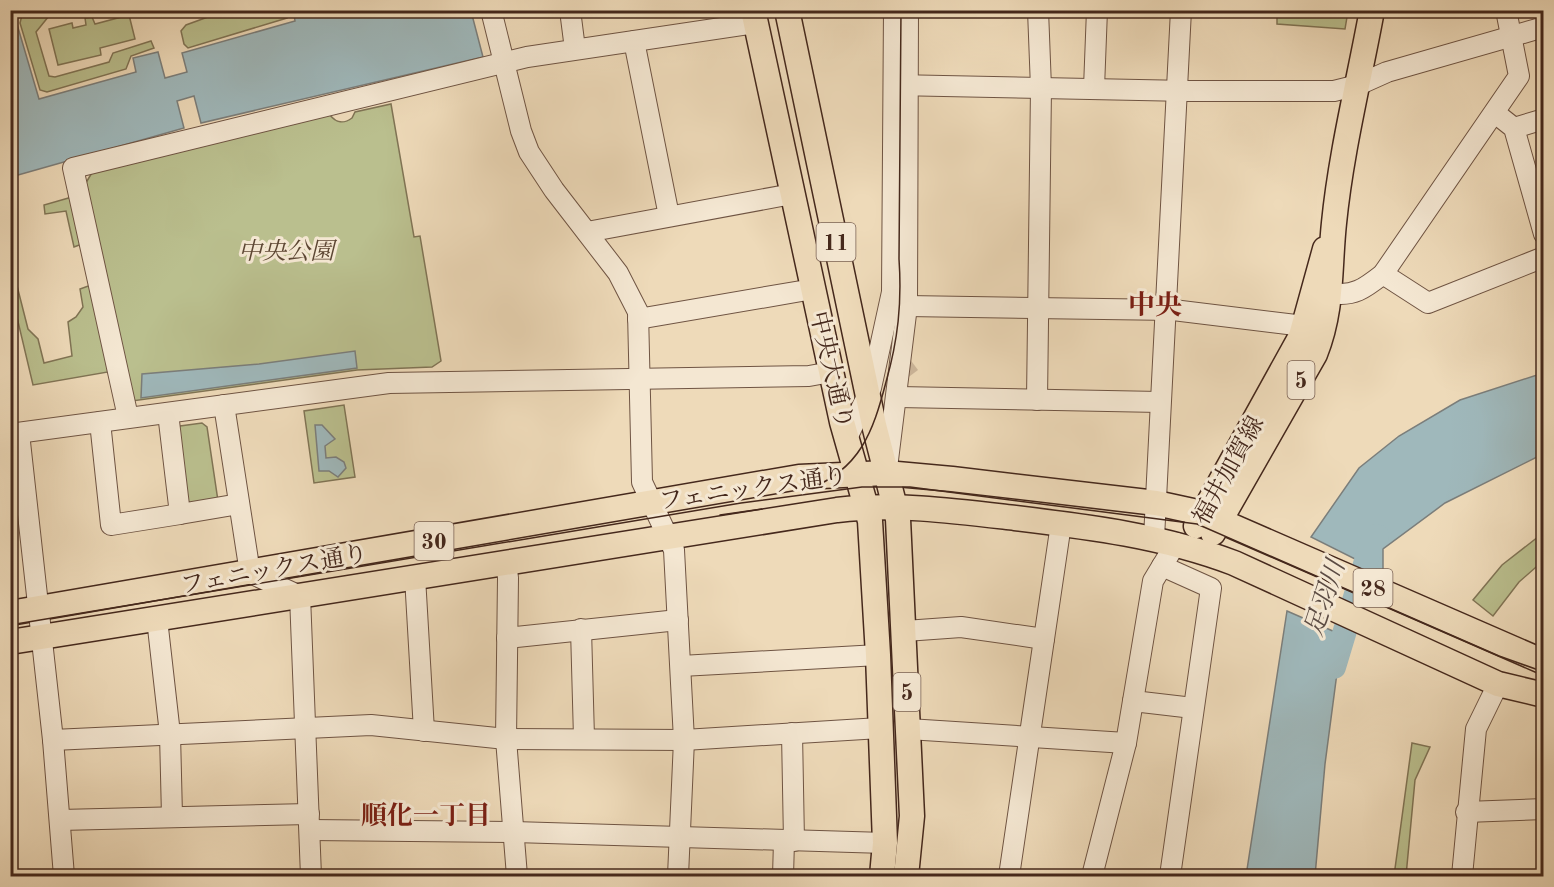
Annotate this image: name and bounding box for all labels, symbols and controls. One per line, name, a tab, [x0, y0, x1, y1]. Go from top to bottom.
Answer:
road number: 11	[816, 223, 856, 261]
park label: 中央公園	[238, 238, 338, 265]
district label: 中央	[1128, 291, 1182, 320]
street label: 中央大通り	[805, 309, 858, 432]
road number: 5	[1288, 361, 1314, 399]
street label: 福井加賀線	[1188, 411, 1269, 529]
street label: フェニックス通り	[657, 463, 849, 515]
road number: 30	[414, 522, 454, 560]
street label: フェニックス通り	[179, 541, 370, 599]
water label: 足羽川	[1300, 554, 1351, 640]
road number: 28	[1354, 569, 1392, 607]
road number: 5	[894, 673, 920, 711]
district label: 順化一丁目	[361, 801, 491, 830]

